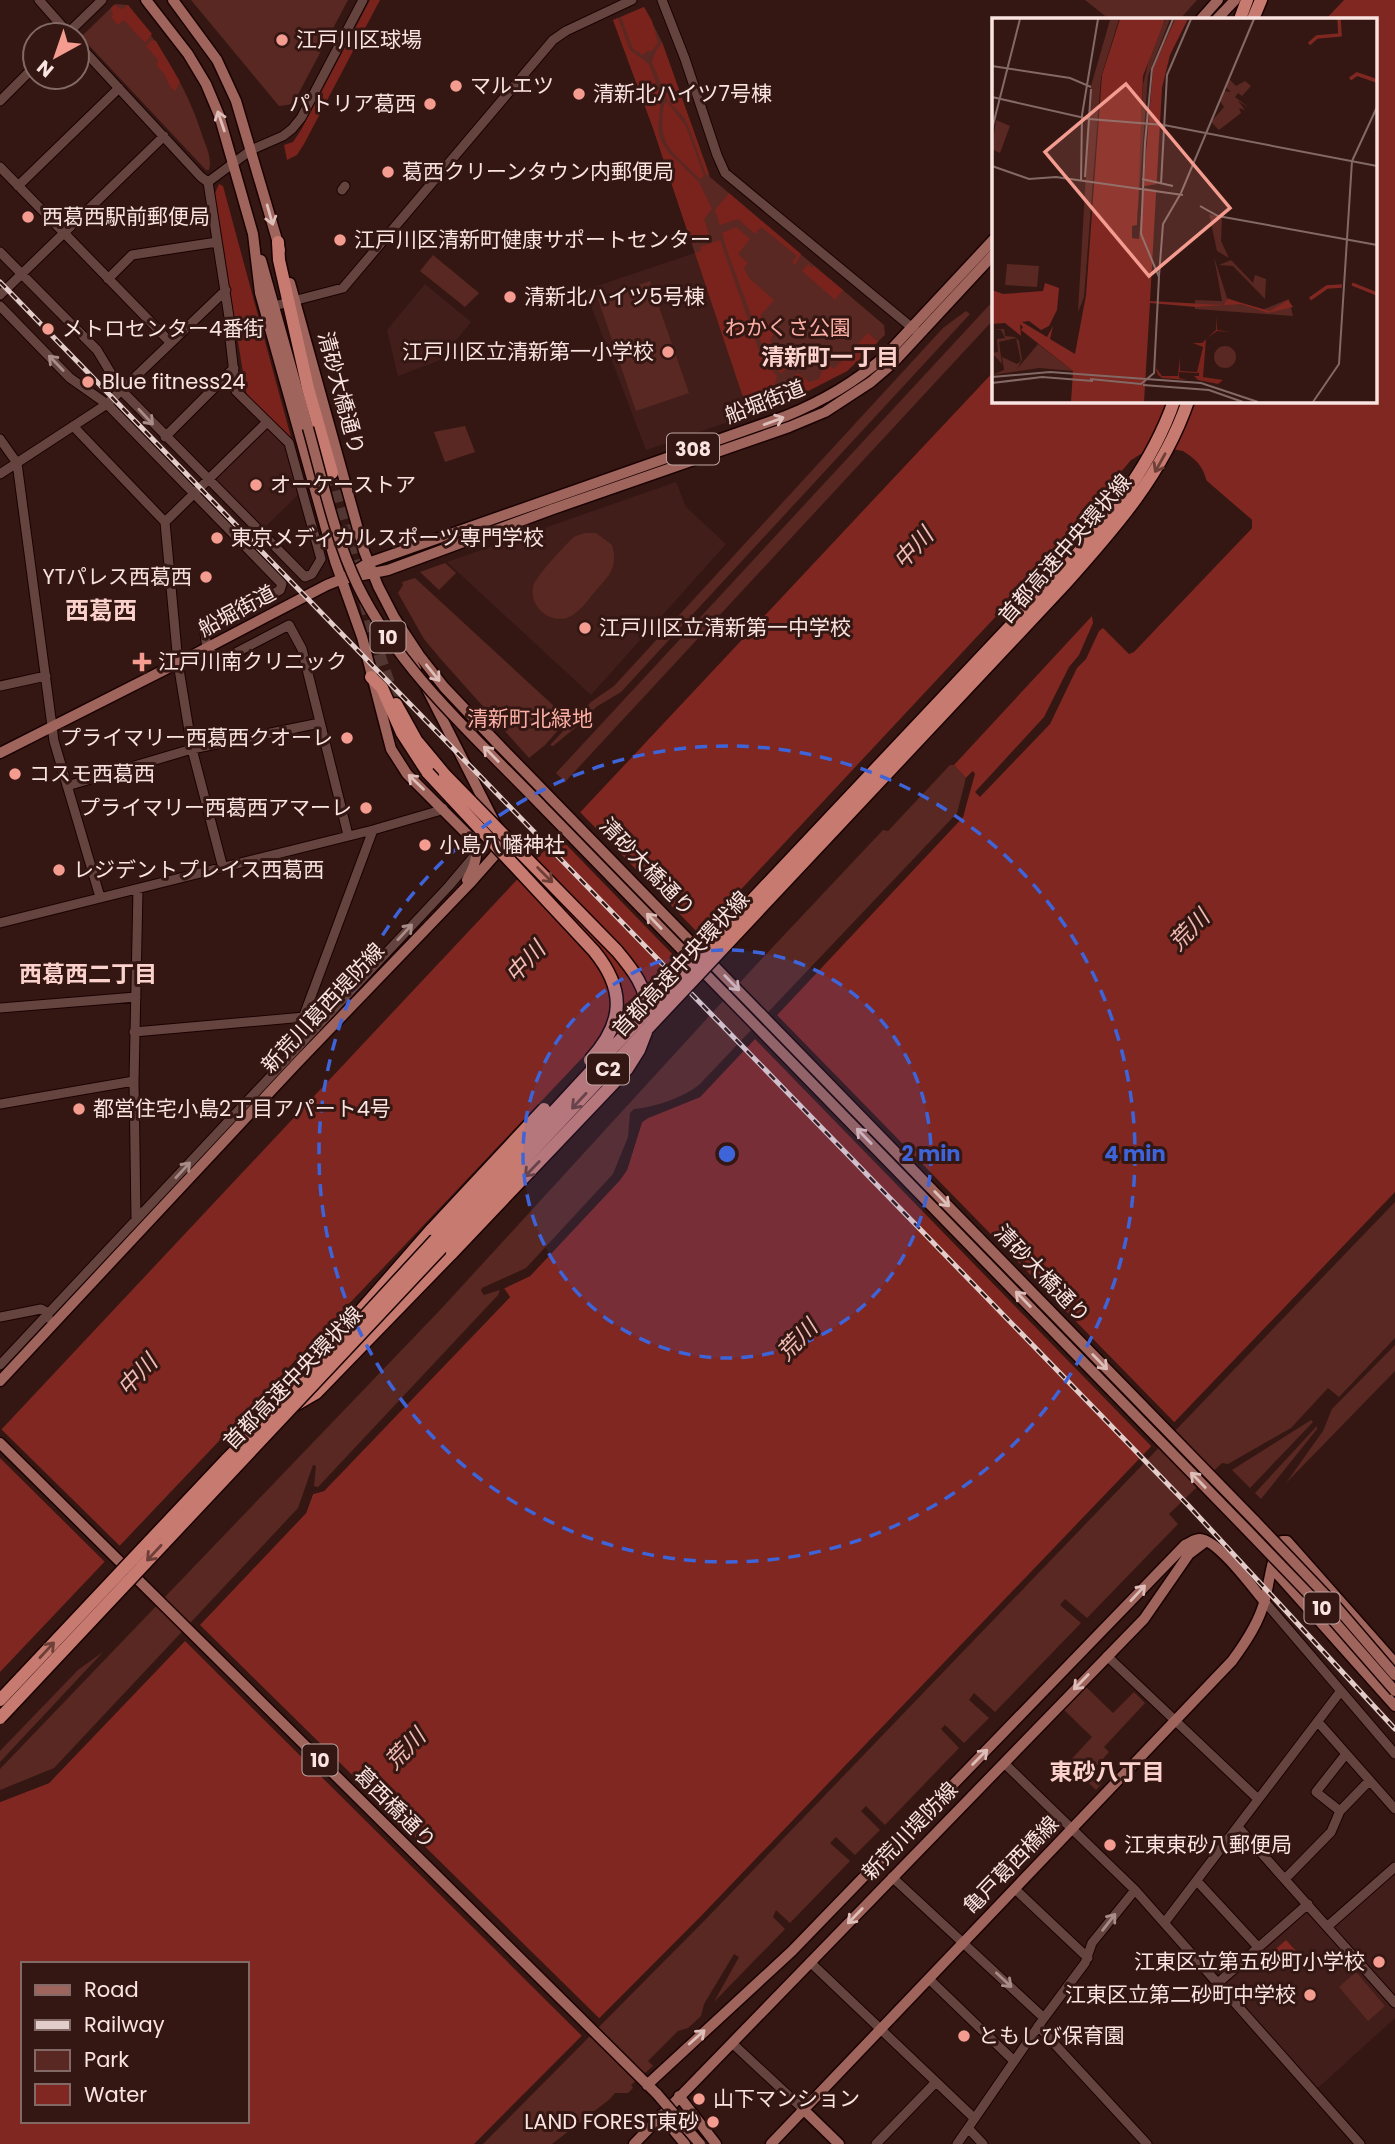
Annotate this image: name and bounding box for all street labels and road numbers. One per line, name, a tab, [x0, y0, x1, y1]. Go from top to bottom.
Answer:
street label: 清砂大橋通り	[311, 328, 372, 457]
street label: 船堀街道	[720, 373, 809, 430]
road number: 308	[667, 433, 719, 464]
street label: 首都高速中央環状線	[992, 468, 1138, 630]
street label: 船堀街道	[193, 578, 281, 643]
road number: 10	[370, 622, 406, 652]
street label: 清砂大橋通り	[593, 811, 702, 922]
street label: 首都高速中央環状線	[606, 885, 756, 1043]
street label: 新荒川葛西堤防線	[255, 936, 391, 1079]
road number: C2	[587, 1054, 629, 1084]
street label: 清砂大橋通り	[988, 1218, 1097, 1329]
street label: 首都高速中央環状線	[217, 1300, 369, 1456]
road number: 10	[1304, 1592, 1340, 1624]
road number: 10	[302, 1744, 338, 1776]
street label: 葛西橋通り	[348, 1760, 443, 1855]
street label: 新荒川堤防線	[855, 1775, 964, 1886]
street label: 亀戸葛西橋線	[956, 1809, 1065, 1920]

